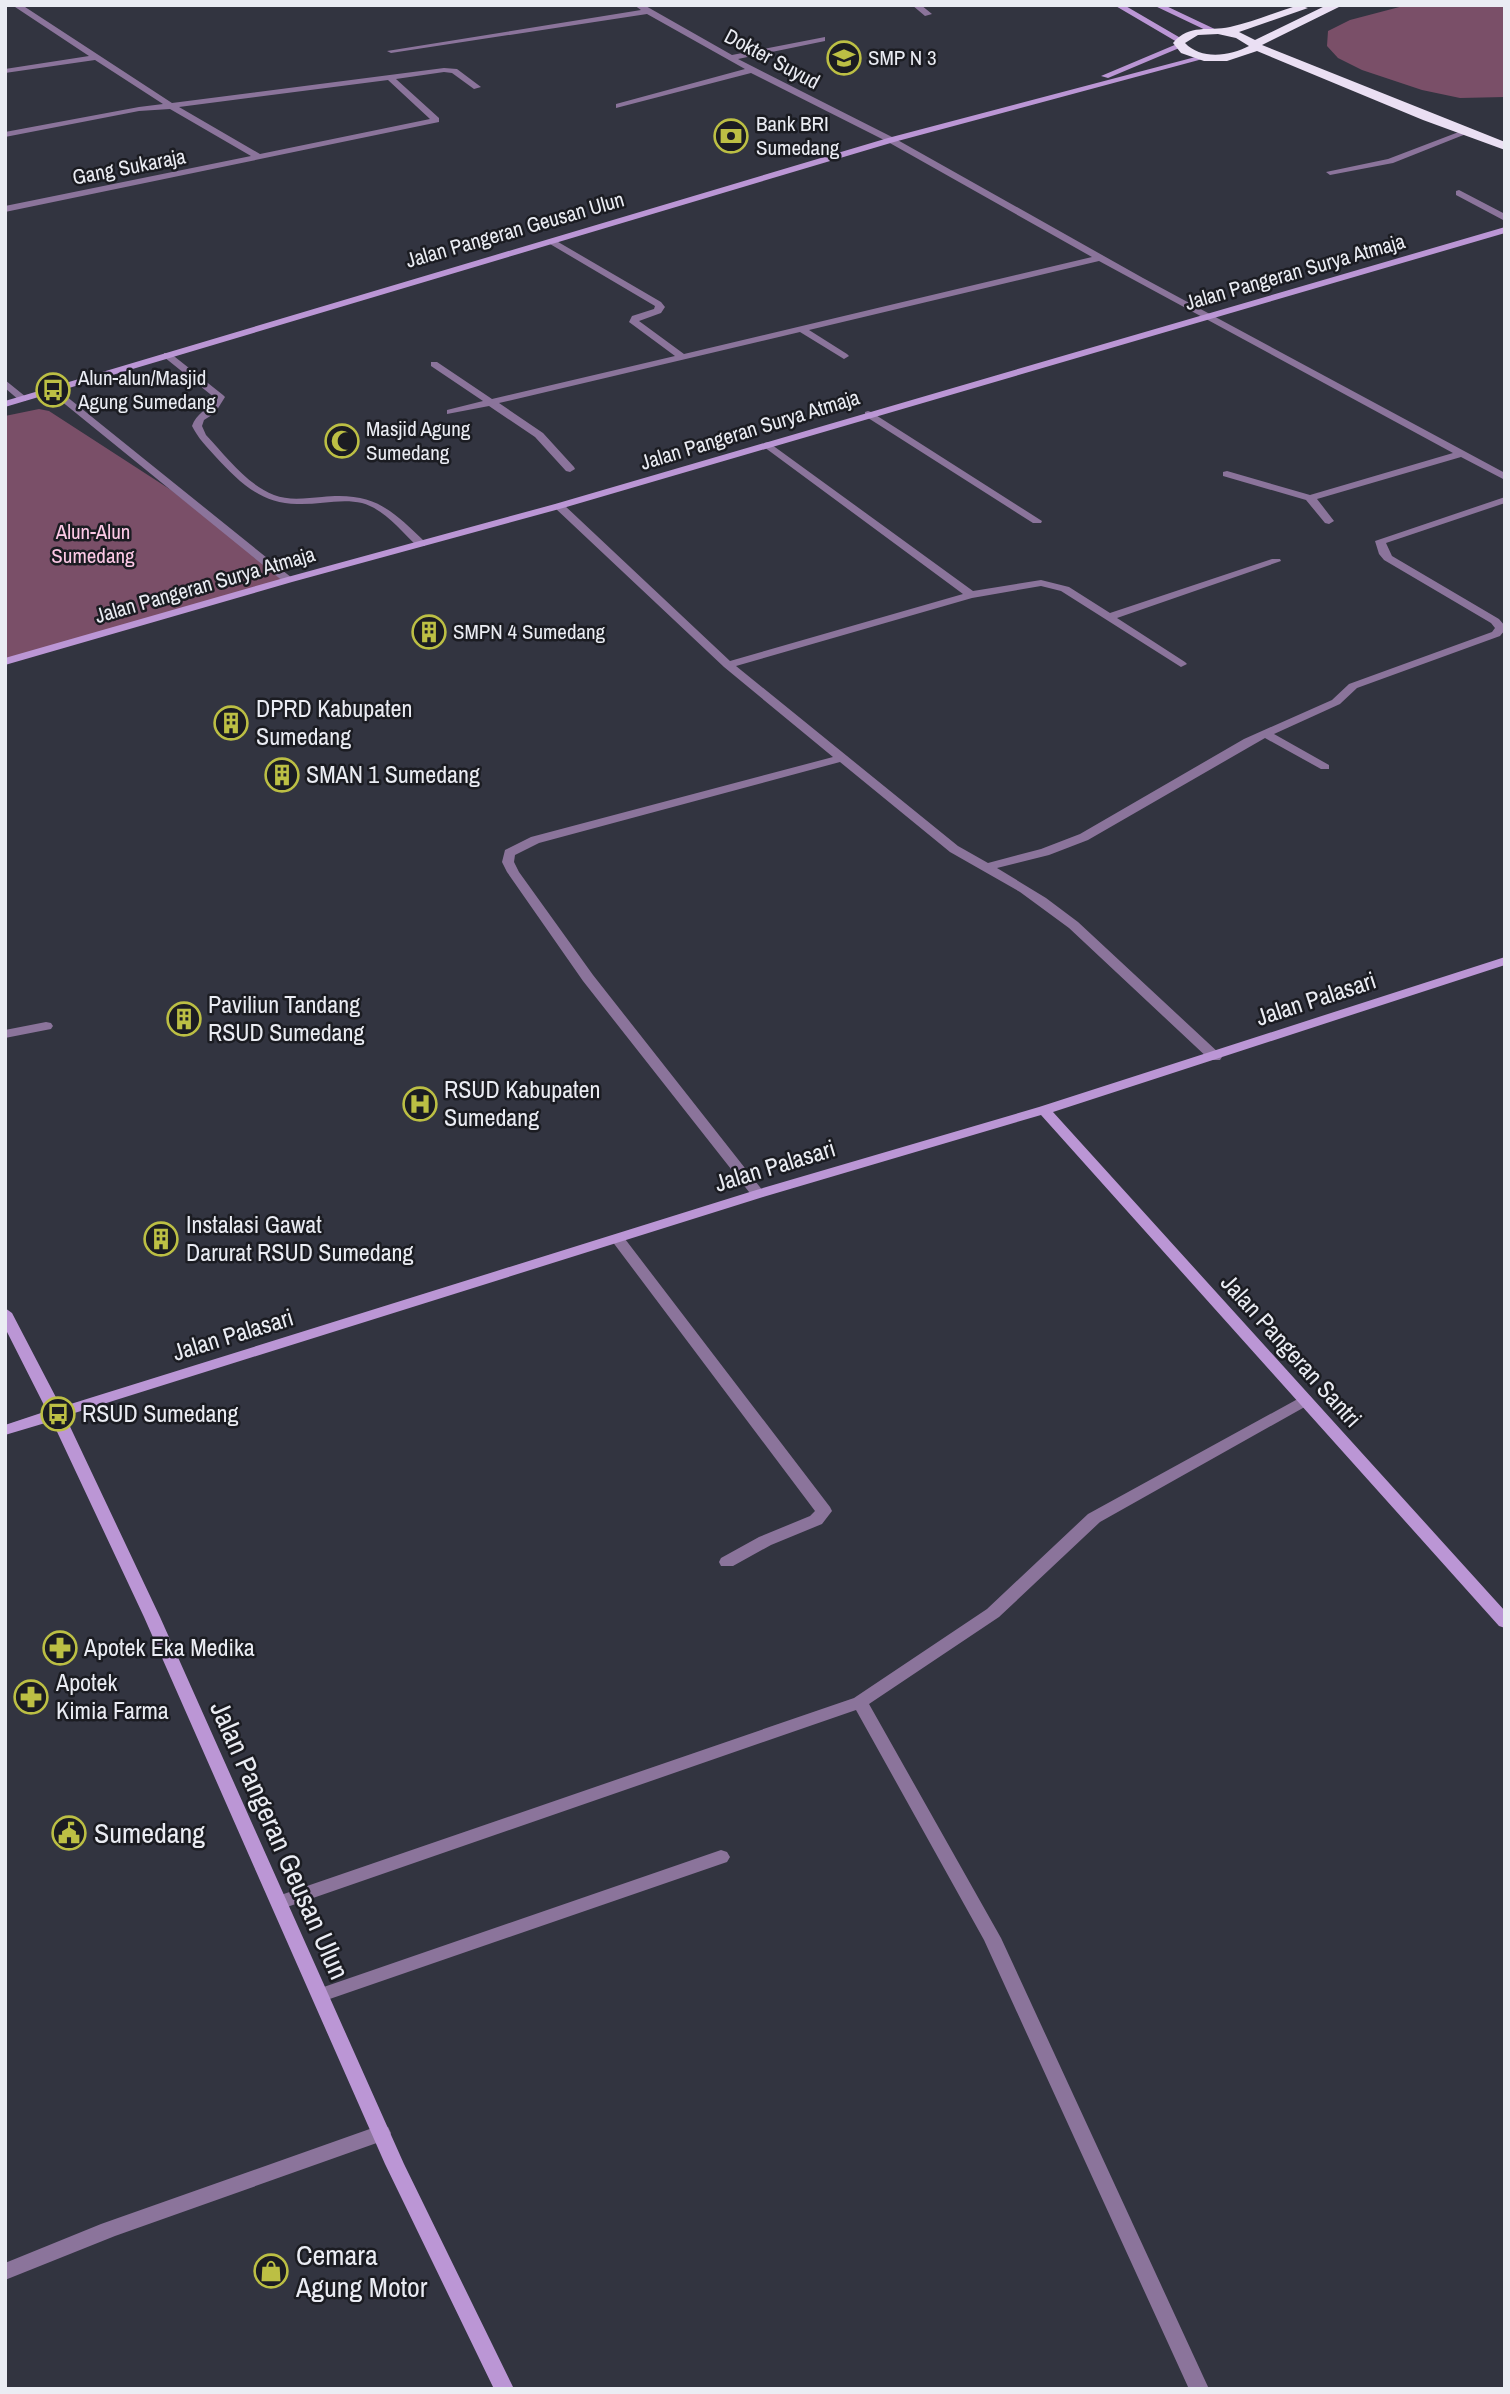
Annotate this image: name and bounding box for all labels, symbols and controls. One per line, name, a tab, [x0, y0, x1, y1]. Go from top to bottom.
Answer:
street label: Dokter Suyud	[719, 21, 825, 96]
school or university icon: SMP N 3	[825, 39, 863, 77]
place label: SMP N 3	[868, 43, 937, 72]
place label: Bank BRI Sumedang	[756, 109, 840, 162]
bank icon: Bank BRI Sumedang	[712, 117, 750, 155]
street label: Gang Sukaraja	[70, 141, 188, 192]
street label: Jalan Pangeran Geusan Ulun	[402, 184, 627, 275]
street label: Jalan Pangeran Surya Atmaja	[1181, 226, 1409, 317]
place label: Alun-alun/Masjid Agung Sumedang	[77, 363, 216, 416]
bus stop icon: Alun-alun/Masjid Agung Sumedang	[34, 371, 72, 409]
street label: Jalan Pangeran Surya Atmaja	[637, 382, 863, 477]
place label: Masjid Agung Sumedang	[366, 414, 471, 467]
mosque icon: Masjid Agung Sumedang	[323, 422, 361, 460]
park label: Alun-Alun Sumedang	[51, 517, 135, 570]
street label: Jalan Pangeran Surya Atmaja	[91, 539, 319, 630]
building icon: SMPN 4 Sumedang	[410, 613, 448, 651]
place label: SMPN 4 Sumedang	[453, 617, 606, 646]
place label: DPRD Kabupaten Sumedang	[256, 692, 412, 752]
building icon: DPRD Kabupaten Sumedang	[212, 704, 250, 742]
building icon: SMAN 1 Sumedang	[263, 756, 301, 794]
place label: SMAN 1 Sumedang	[306, 758, 480, 790]
street label: Jalan Palasari	[1251, 964, 1380, 1033]
place label: Paviliun Tandang RSUD Sumedang	[208, 988, 364, 1048]
building icon: Paviliun Tandang RSUD Sumedang	[165, 1000, 203, 1038]
place label: RSUD Kabupaten Sumedang	[444, 1073, 600, 1133]
hospital icon: RSUD Kabupaten Sumedang	[401, 1085, 439, 1123]
street label: Jalan Palasari	[710, 1132, 839, 1199]
place label: Instalasi Gawat Darurat RSUD Sumedang	[186, 1208, 414, 1268]
building icon: Instalasi Gawat Darurat RSUD Sumedang	[142, 1220, 180, 1258]
street label: Jalan Pangeran Santri	[1214, 1267, 1369, 1434]
street label: Jalan Palasari	[168, 1301, 297, 1368]
bus stop icon: RSUD Sumedang	[39, 1395, 77, 1433]
place label: RSUD Sumedang	[82, 1397, 238, 1429]
pharmacy icon: Apotek Eka Medika	[41, 1629, 79, 1667]
place label: Apotek Eka Medika	[83, 1631, 255, 1663]
place label: Apotek Kimia Farma	[55, 1666, 169, 1726]
pharmacy icon: Apotek Kimia Farma	[12, 1678, 50, 1716]
street label: Jalan Pangeran Geusan Ulun	[201, 1695, 359, 1985]
public building icon: Sumedang	[50, 1814, 88, 1852]
place label: Sumedang	[94, 1814, 205, 1852]
place label: Cemara Agung Motor	[295, 2236, 428, 2306]
shop icon: Cemara Agung Motor	[252, 2252, 290, 2290]

